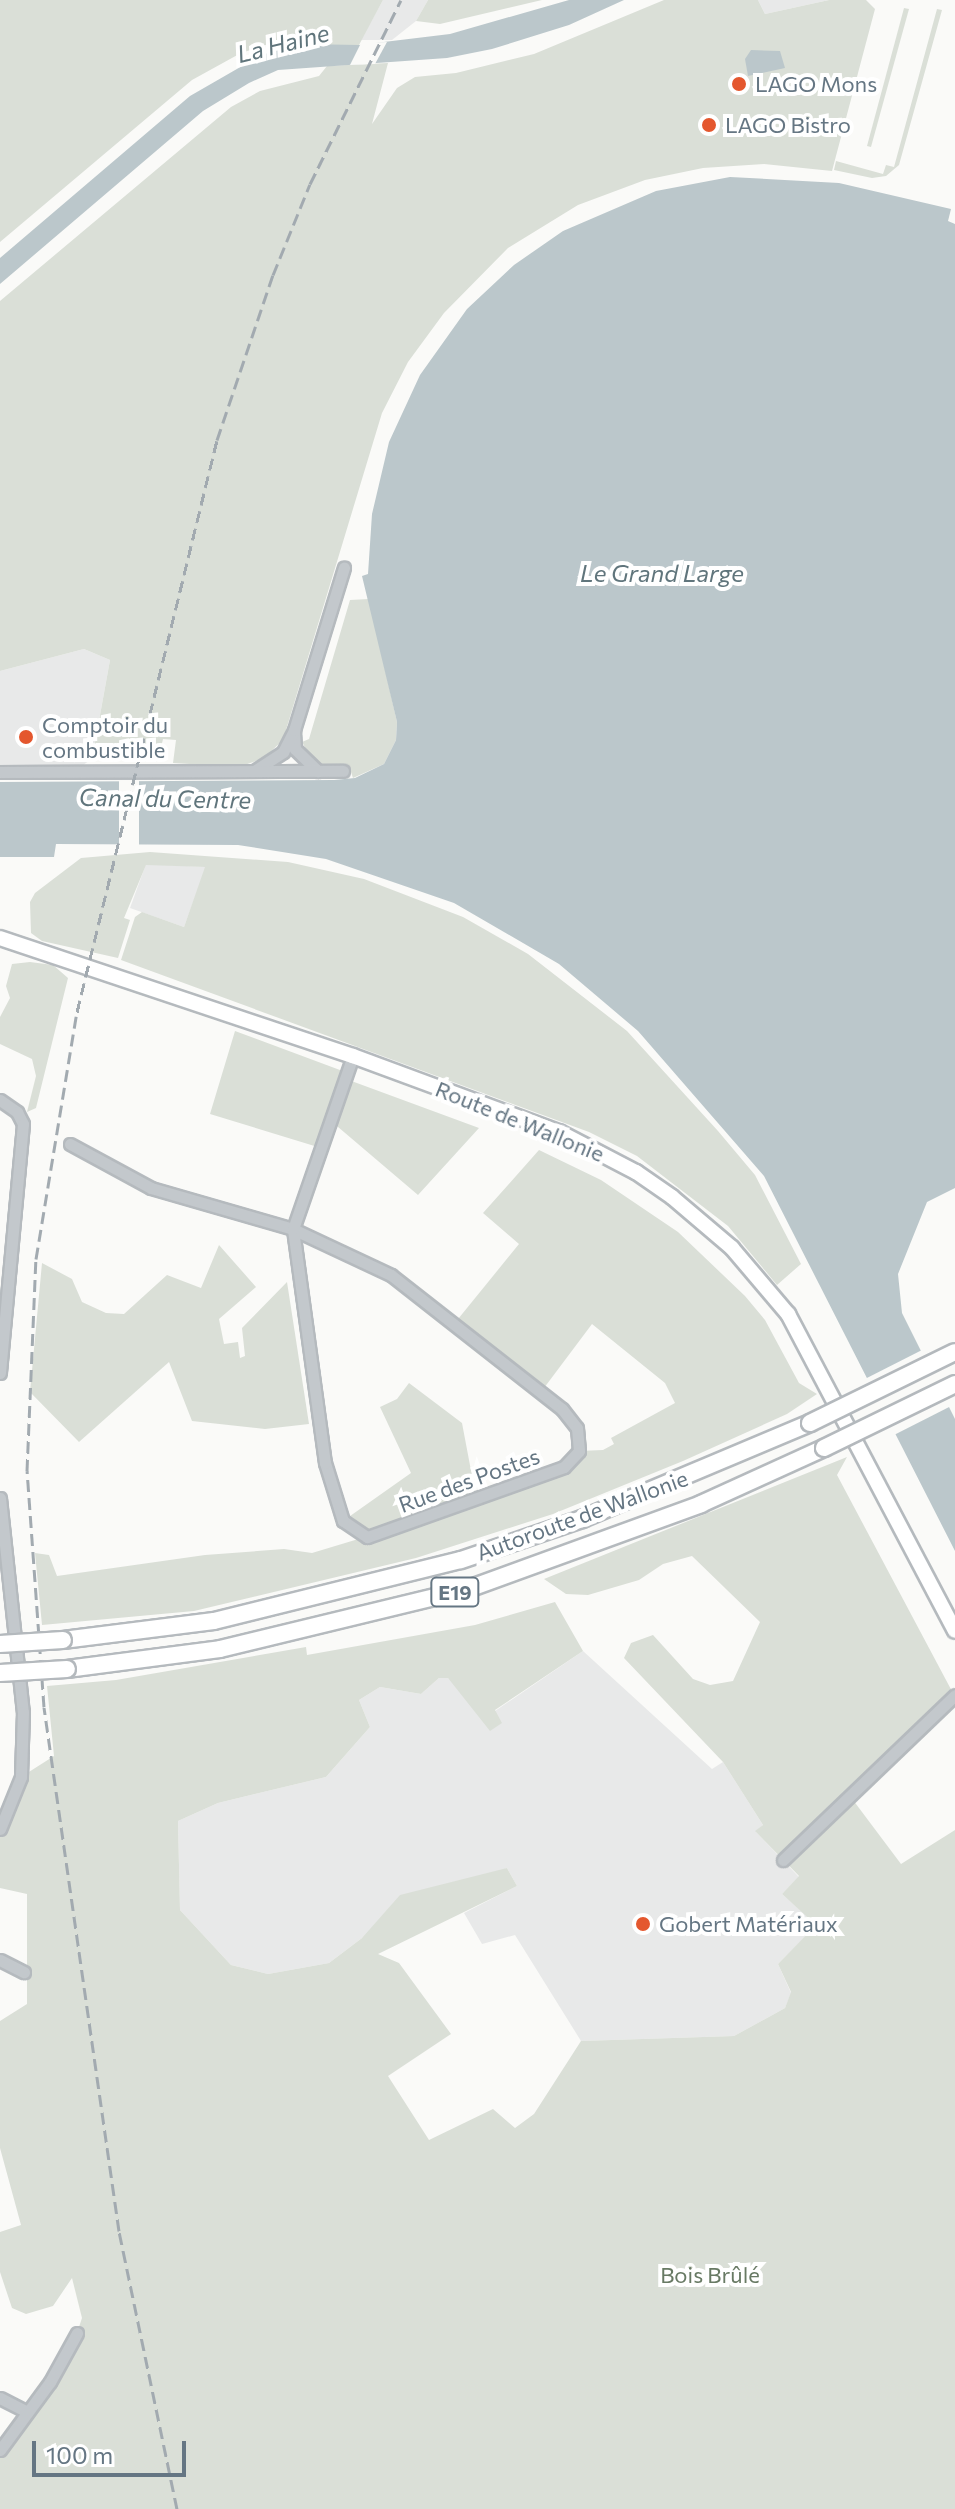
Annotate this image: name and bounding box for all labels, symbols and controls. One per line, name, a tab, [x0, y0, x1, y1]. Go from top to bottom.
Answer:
water label: La Haine	[234, 18, 332, 68]
place label: LAGO Mons	[755, 71, 877, 97]
marker: LAGO Mons	[730, 75, 748, 93]
place label: LAGO Bistro	[725, 112, 851, 138]
marker: LAGO Bistro	[700, 116, 718, 134]
water label: Le Grand Large	[580, 559, 744, 587]
place label: Comptoir du combustible	[42, 711, 168, 762]
marker: Comptoir du combustible	[17, 728, 35, 746]
water label: Canal du Centre	[79, 782, 251, 814]
street label: Route de Wallonie	[432, 1075, 608, 1167]
street label: Rue des Postes	[395, 1442, 543, 1518]
street label: Autoroute de Wallonie	[473, 1464, 691, 1566]
road number: E19	[429, 1576, 481, 1608]
place label: Gobert Matériaux	[659, 1911, 838, 1937]
marker: Gobert Matériaux	[634, 1915, 652, 1933]
park label: Bois Brûlé	[660, 2262, 760, 2288]
scale bar	[36, 2425, 190, 2475]
text: 100 m	[46, 2440, 113, 2469]

